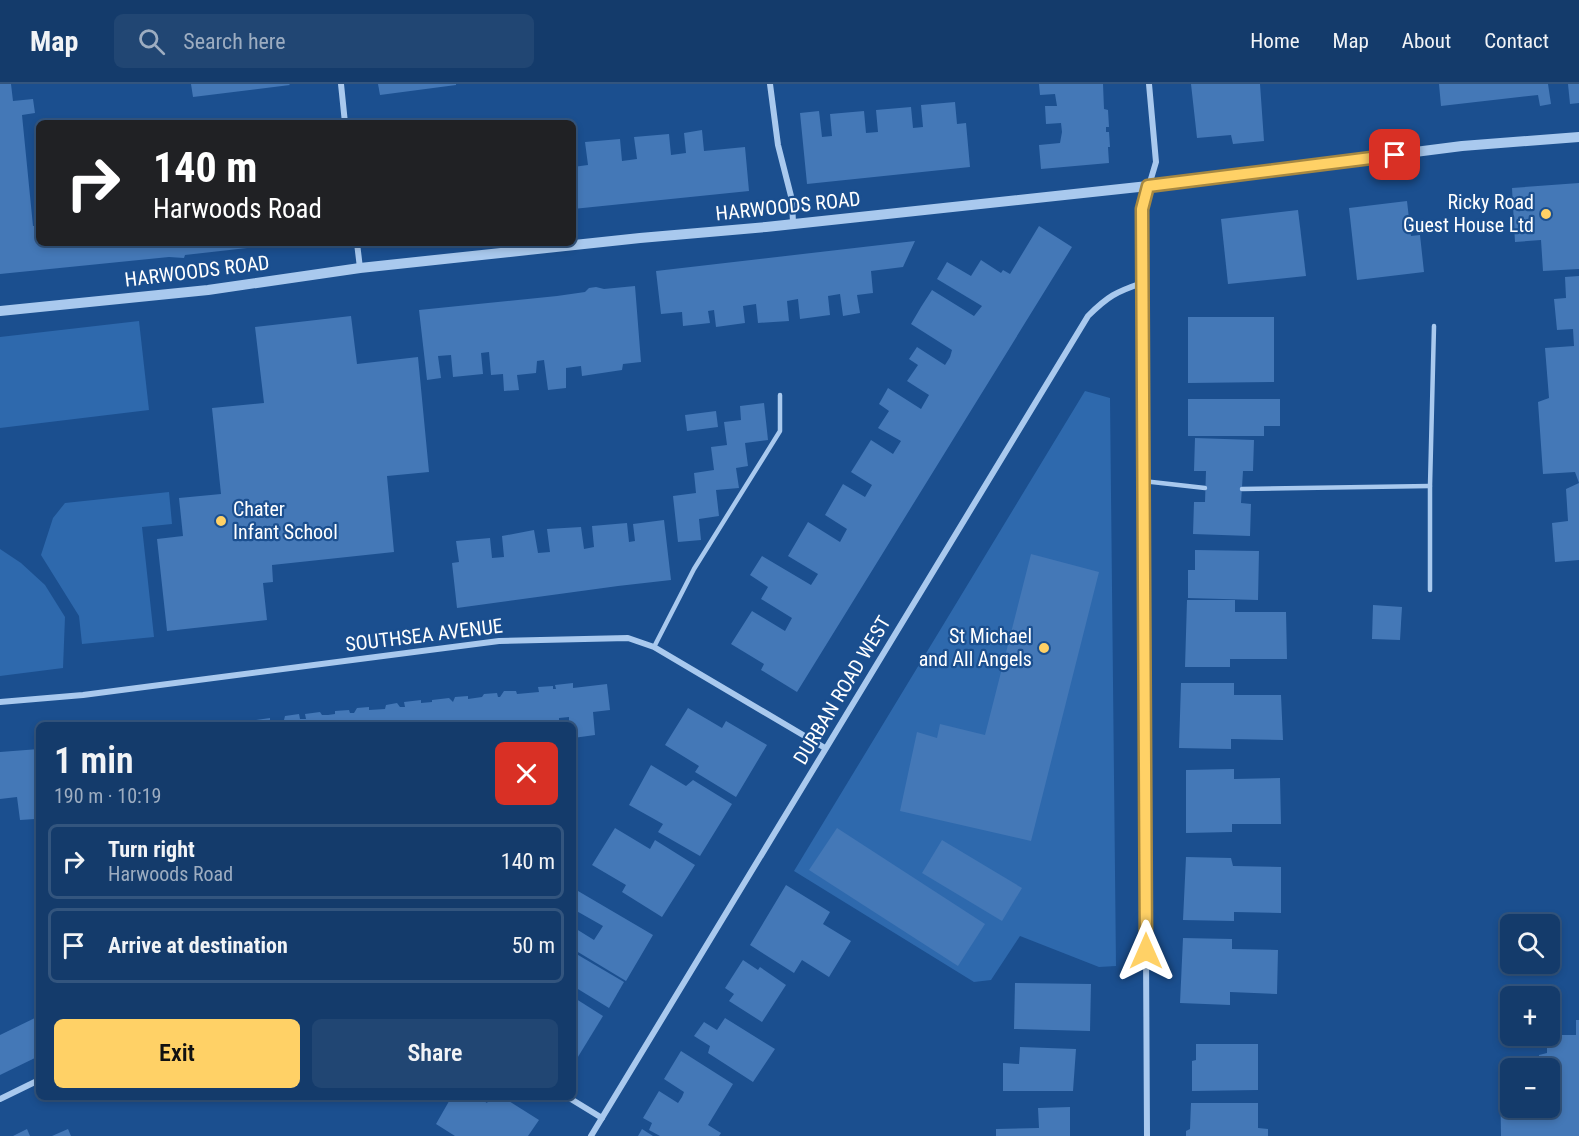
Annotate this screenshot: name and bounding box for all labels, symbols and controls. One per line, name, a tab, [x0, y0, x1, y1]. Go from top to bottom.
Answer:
search box	[114, 14, 534, 68]
text: Map	[30, 25, 78, 58]
icon: search	[135, 25, 168, 58]
text: Search here	[183, 29, 286, 54]
text: Home	[1250, 29, 1300, 53]
text: Map	[1333, 29, 1369, 53]
text: About	[1402, 29, 1451, 53]
text: Contact	[1484, 29, 1549, 53]
pin	[1369, 129, 1420, 180]
icon: arrive	[1378, 138, 1411, 171]
text: 140 m	[153, 143, 258, 192]
icon: right	[54, 144, 132, 222]
street label: HARWOODS ROAD	[714, 186, 862, 226]
place label: Ricky Road Guest House Ltd	[1403, 190, 1534, 237]
text: Harwoods Road	[153, 193, 322, 225]
marker: Ricky Road Guest House Ltd	[1539, 207, 1553, 221]
street label: HARWOODS ROAD	[123, 250, 271, 292]
place label: Chater Infant School	[233, 497, 338, 544]
marker: Chater Infant School	[214, 514, 228, 528]
street label: DURBAN ROAD WEST	[788, 612, 896, 768]
street label: SOUTHSEA AVENUE	[344, 613, 504, 657]
place label: St Michael and All Angels	[919, 624, 1032, 671]
marker: St Michael and All Angels	[1037, 641, 1051, 655]
text: 1 min	[54, 740, 134, 782]
button: close	[495, 742, 558, 805]
text: 190 m · 10:19	[54, 784, 161, 808]
text: Turn right	[108, 837, 195, 862]
icon: right	[57, 845, 90, 878]
text: 140 m	[501, 849, 555, 874]
text: Harwoods Road	[108, 862, 233, 886]
map controls	[1500, 914, 1560, 1118]
button: search	[1500, 914, 1560, 974]
position arrow	[1114, 919, 1178, 983]
icon: arrive	[57, 929, 90, 962]
text: Arrive at destination	[108, 933, 288, 958]
text: 50 m	[512, 933, 555, 958]
button: +	[1500, 986, 1560, 1046]
button: Exit	[54, 1019, 300, 1088]
button: Share	[312, 1019, 558, 1088]
button: −	[1500, 1058, 1560, 1118]

